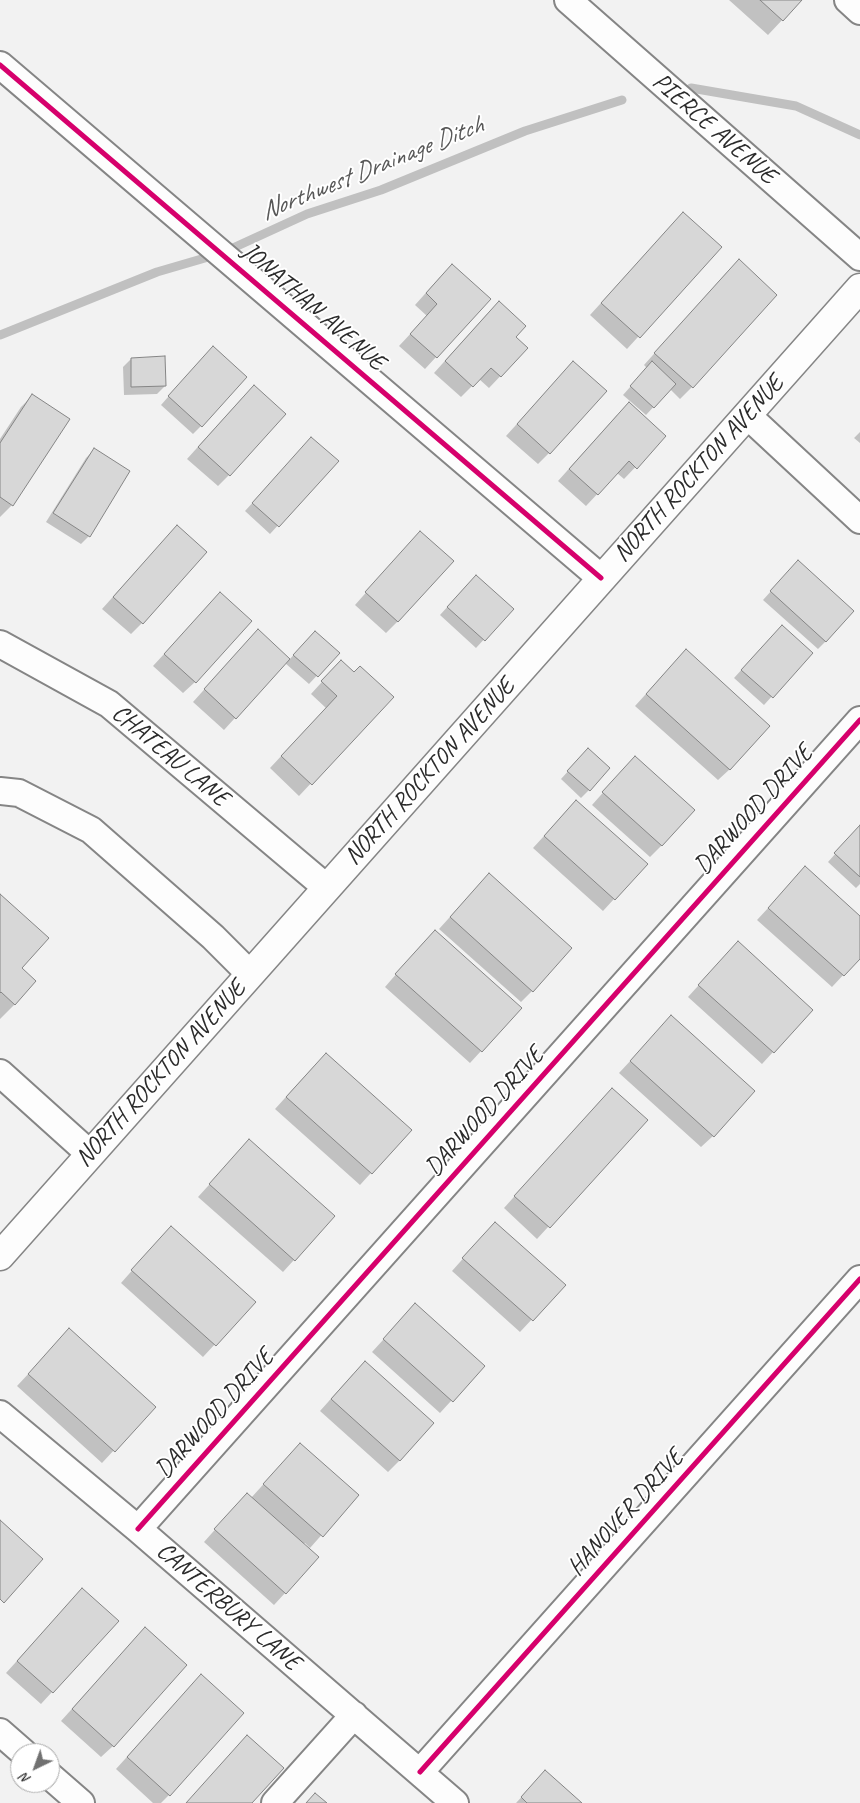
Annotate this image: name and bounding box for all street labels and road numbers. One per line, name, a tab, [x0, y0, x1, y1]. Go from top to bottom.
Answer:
street label: PIERCE AVENUE	[646, 67, 782, 191]
street label: JONATHAN AVENUE	[235, 237, 391, 377]
street label: NORTH ROCKTON AVENUE	[607, 369, 791, 569]
street label: NORTH ROCKTON AVENUE	[338, 672, 522, 872]
street label: CHATEAU LANE	[105, 698, 235, 814]
street label: DARWOOD DRIVE	[688, 739, 820, 881]
street label: NORTH ROCKTON AVENUE	[69, 974, 253, 1174]
street label: DARWOOD DRIVE	[419, 1041, 551, 1183]
street label: DARWOOD DRIVE	[149, 1343, 281, 1485]
street label: HANOVER DRIVE	[562, 1444, 690, 1582]
street label: CANTERBURY LANE	[150, 1536, 306, 1678]

